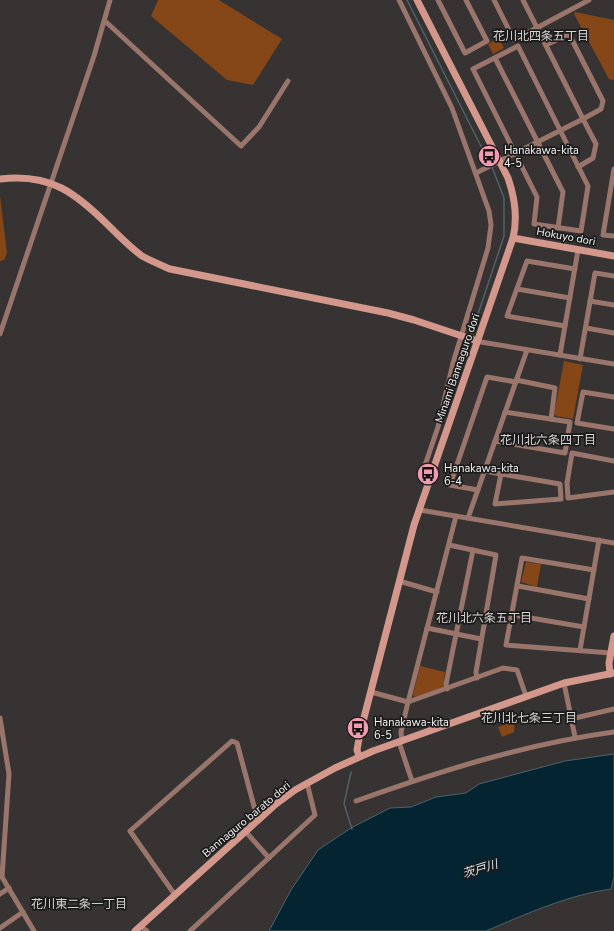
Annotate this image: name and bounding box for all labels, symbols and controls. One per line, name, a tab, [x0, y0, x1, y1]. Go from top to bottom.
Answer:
district label: 花川北四条五丁目	[493, 28, 589, 44]
bus stop icon: Hanakawa-kita 4-5	[476, 143, 502, 169]
place label: Hanakawa-kita 4-5	[504, 143, 579, 171]
street label: Hokuyo dori	[535, 224, 597, 249]
street label: Minami Bannaguro dori	[432, 311, 483, 425]
district label: 花川北六条四丁目	[500, 432, 596, 448]
bus stop icon: Hanakawa-kita 6-4	[415, 461, 441, 487]
place label: Hanakawa-kita 6-4	[444, 461, 519, 489]
district label: 花川北六条五丁目	[436, 610, 532, 626]
district label: 花川北七条三丁目	[481, 710, 577, 726]
bus stop icon: Hanakawa-kita 6-5	[345, 715, 371, 741]
place label: Hanakawa-kita 6-5	[374, 715, 449, 743]
street label: Bannaguro barato dori	[199, 778, 294, 861]
water label: 茨戸川	[460, 856, 501, 882]
district label: 花川東二条一丁目	[31, 896, 127, 912]

